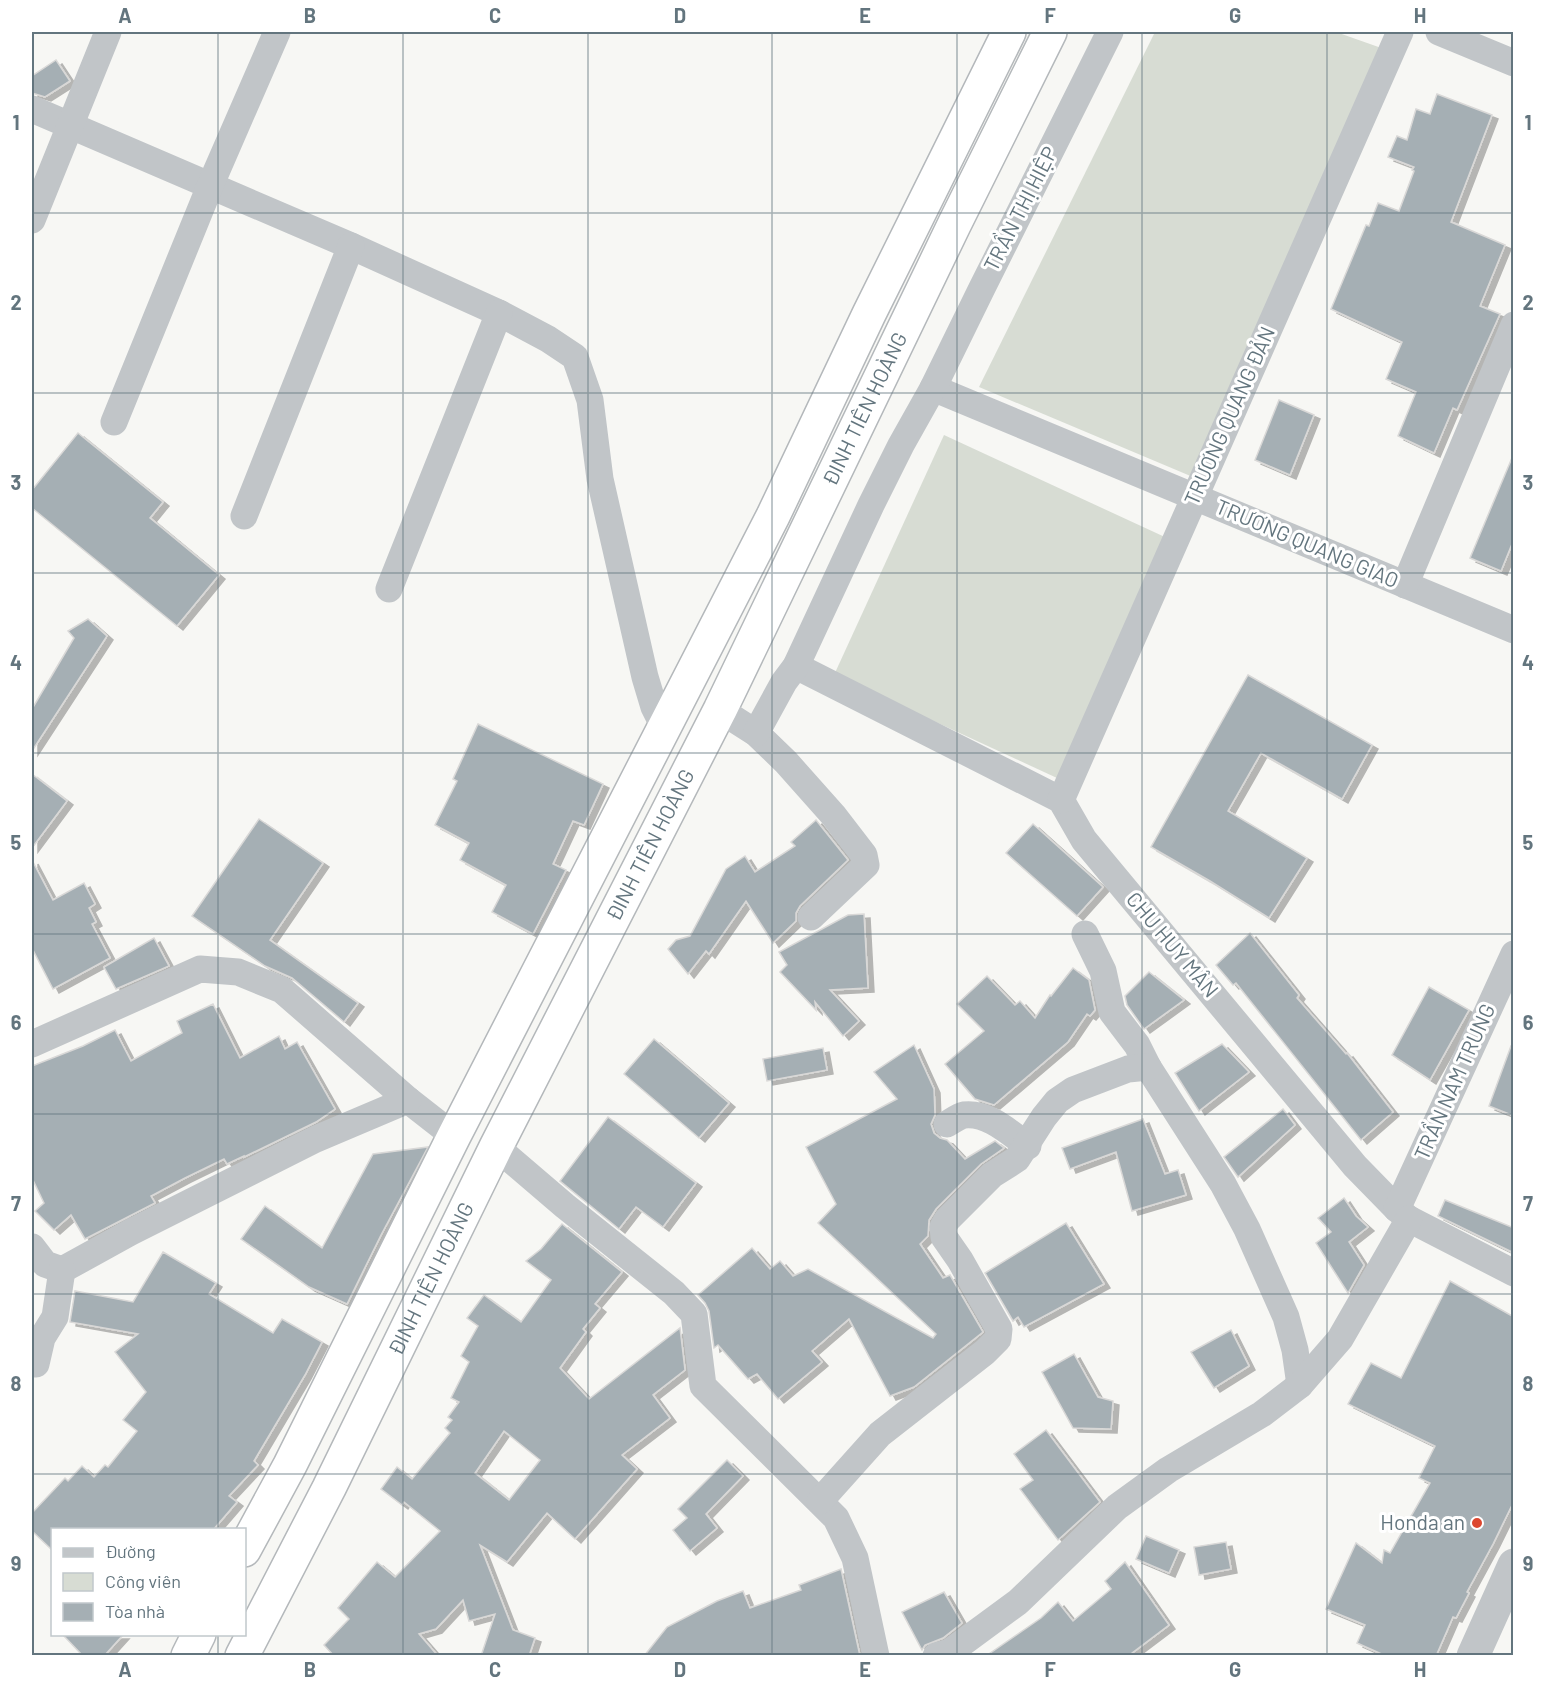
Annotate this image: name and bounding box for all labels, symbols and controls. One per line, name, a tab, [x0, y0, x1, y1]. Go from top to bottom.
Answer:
text: A	[118, 3, 132, 27]
text: B	[304, 3, 316, 27]
text: C	[489, 3, 501, 27]
text: D	[674, 3, 686, 27]
text: E	[859, 3, 871, 27]
text: F	[1044, 3, 1056, 27]
text: G	[1229, 3, 1241, 27]
text: H	[1414, 3, 1426, 27]
text: 1	[12, 110, 20, 134]
text: 1	[1524, 110, 1532, 134]
street label: TRẦN THỊ HIỆP	[977, 141, 1062, 275]
text: 2	[10, 290, 22, 314]
text: 2	[1522, 290, 1534, 314]
street label: TRƯƠNG QUANG ĐẢN	[1178, 322, 1279, 509]
street label: ĐINH TIÊN HOÀNG	[816, 328, 911, 489]
text: 3	[11, 470, 21, 494]
text: 3	[1523, 470, 1533, 494]
street label: TRƯƠNG QUANG GIAO	[1213, 493, 1403, 592]
text: 4	[10, 650, 22, 674]
text: 4	[1522, 650, 1534, 674]
street label: ĐINH TIÊN HOÀNG	[600, 764, 699, 925]
text: 5	[11, 830, 22, 854]
text: 5	[1523, 830, 1534, 854]
street label: CHU HUY MÂN	[1122, 886, 1224, 1002]
street label: TRẦN NAM TRUNG	[1407, 999, 1499, 1163]
text: 6	[11, 1010, 22, 1034]
text: 6	[1523, 1010, 1534, 1034]
text: 7	[11, 1191, 21, 1215]
text: 7	[1523, 1191, 1533, 1215]
street label: ĐINH TIÊN HOÀNG	[382, 1198, 478, 1359]
text: 8	[11, 1371, 22, 1395]
text: 8	[1523, 1371, 1534, 1395]
place label: Honda an	[1380, 1509, 1465, 1534]
marker: Honda an	[1470, 1516, 1484, 1530]
legend	[51, 1528, 246, 1636]
text: Đường	[105, 1540, 156, 1562]
text: 9	[11, 1551, 21, 1575]
text: 9	[1523, 1551, 1533, 1575]
text: Công viên	[105, 1570, 181, 1592]
text: Tòa nhà	[105, 1600, 165, 1622]
text: A	[118, 1657, 132, 1681]
text: B	[304, 1657, 316, 1681]
text: C	[489, 1657, 501, 1681]
text: D	[674, 1657, 686, 1681]
text: E	[859, 1657, 871, 1681]
text: F	[1044, 1657, 1056, 1681]
text: G	[1229, 1657, 1241, 1681]
text: H	[1414, 1657, 1426, 1681]

